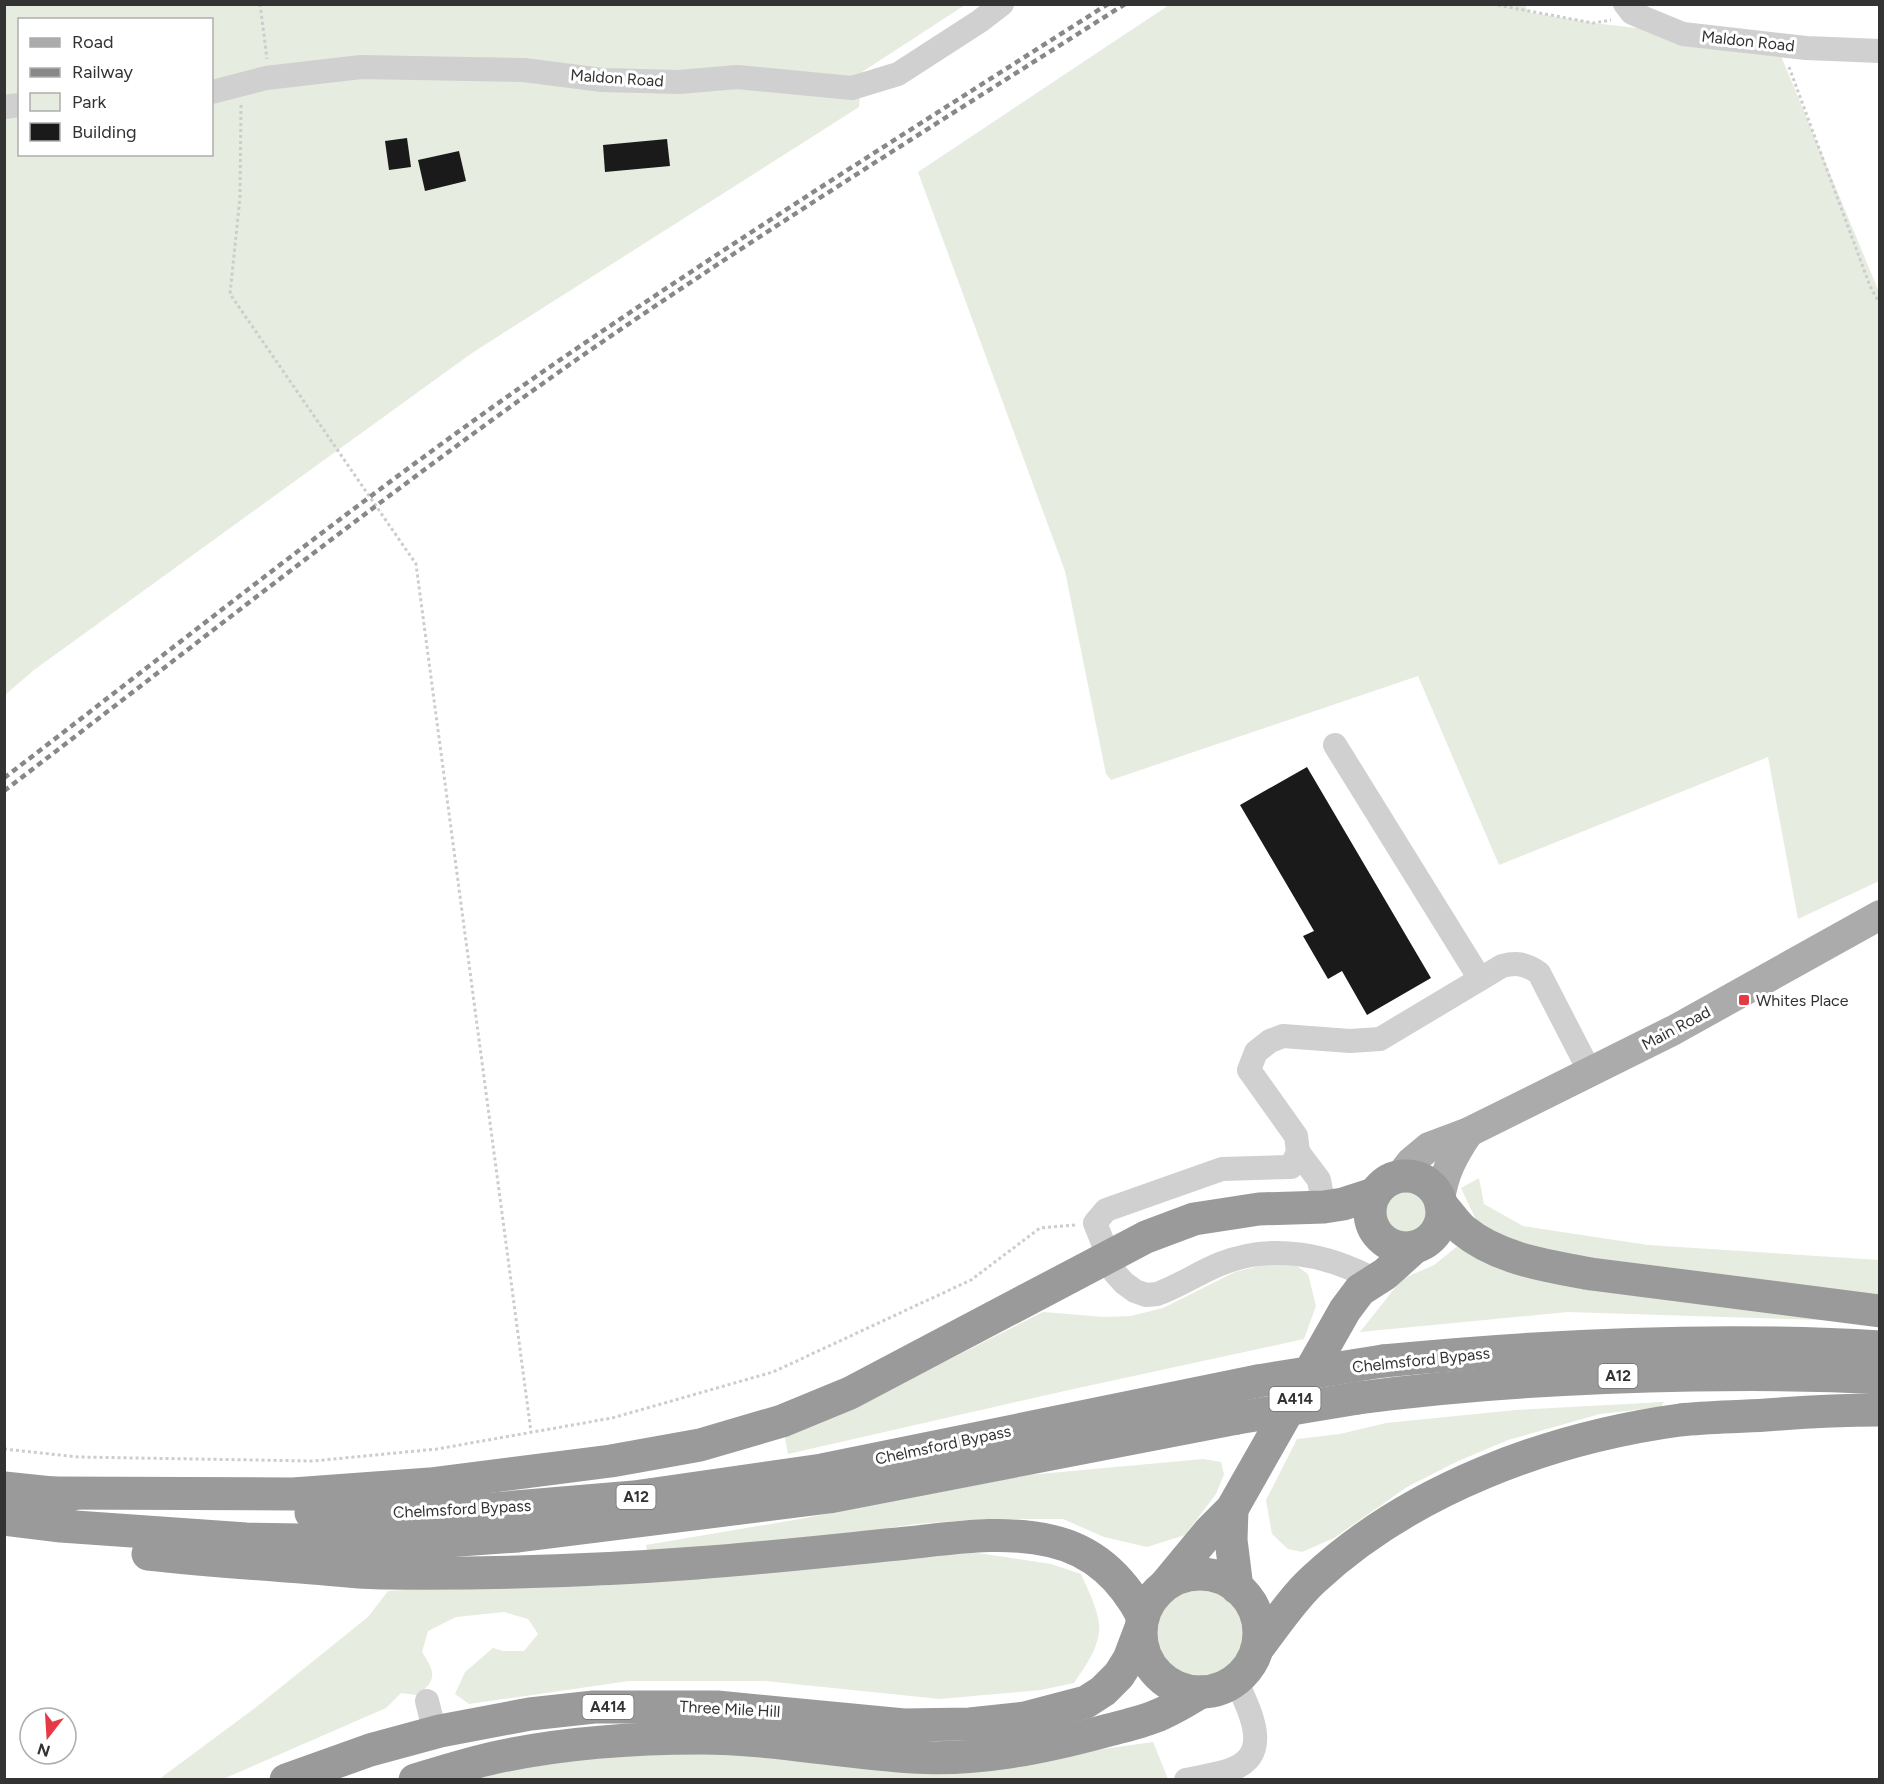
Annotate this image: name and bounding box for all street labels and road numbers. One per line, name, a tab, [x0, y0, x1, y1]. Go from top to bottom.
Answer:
street label: Maldon Road	[1700, 27, 1796, 55]
street label: Maldon Road	[570, 65, 664, 91]
street label: Main Road	[1638, 1002, 1714, 1054]
street label: Chelmsford Bypass	[1351, 1343, 1491, 1377]
road number: A12	[1598, 1364, 1638, 1388]
road number: A414	[1270, 1387, 1320, 1411]
street label: Chelmsford Bypass	[873, 1421, 1013, 1469]
road number: A12	[616, 1485, 656, 1509]
street label: Chelmsford Bypass	[392, 1496, 532, 1522]
road number: A414	[582, 1695, 634, 1719]
street label: Three Mile Hill	[679, 1697, 781, 1721]

